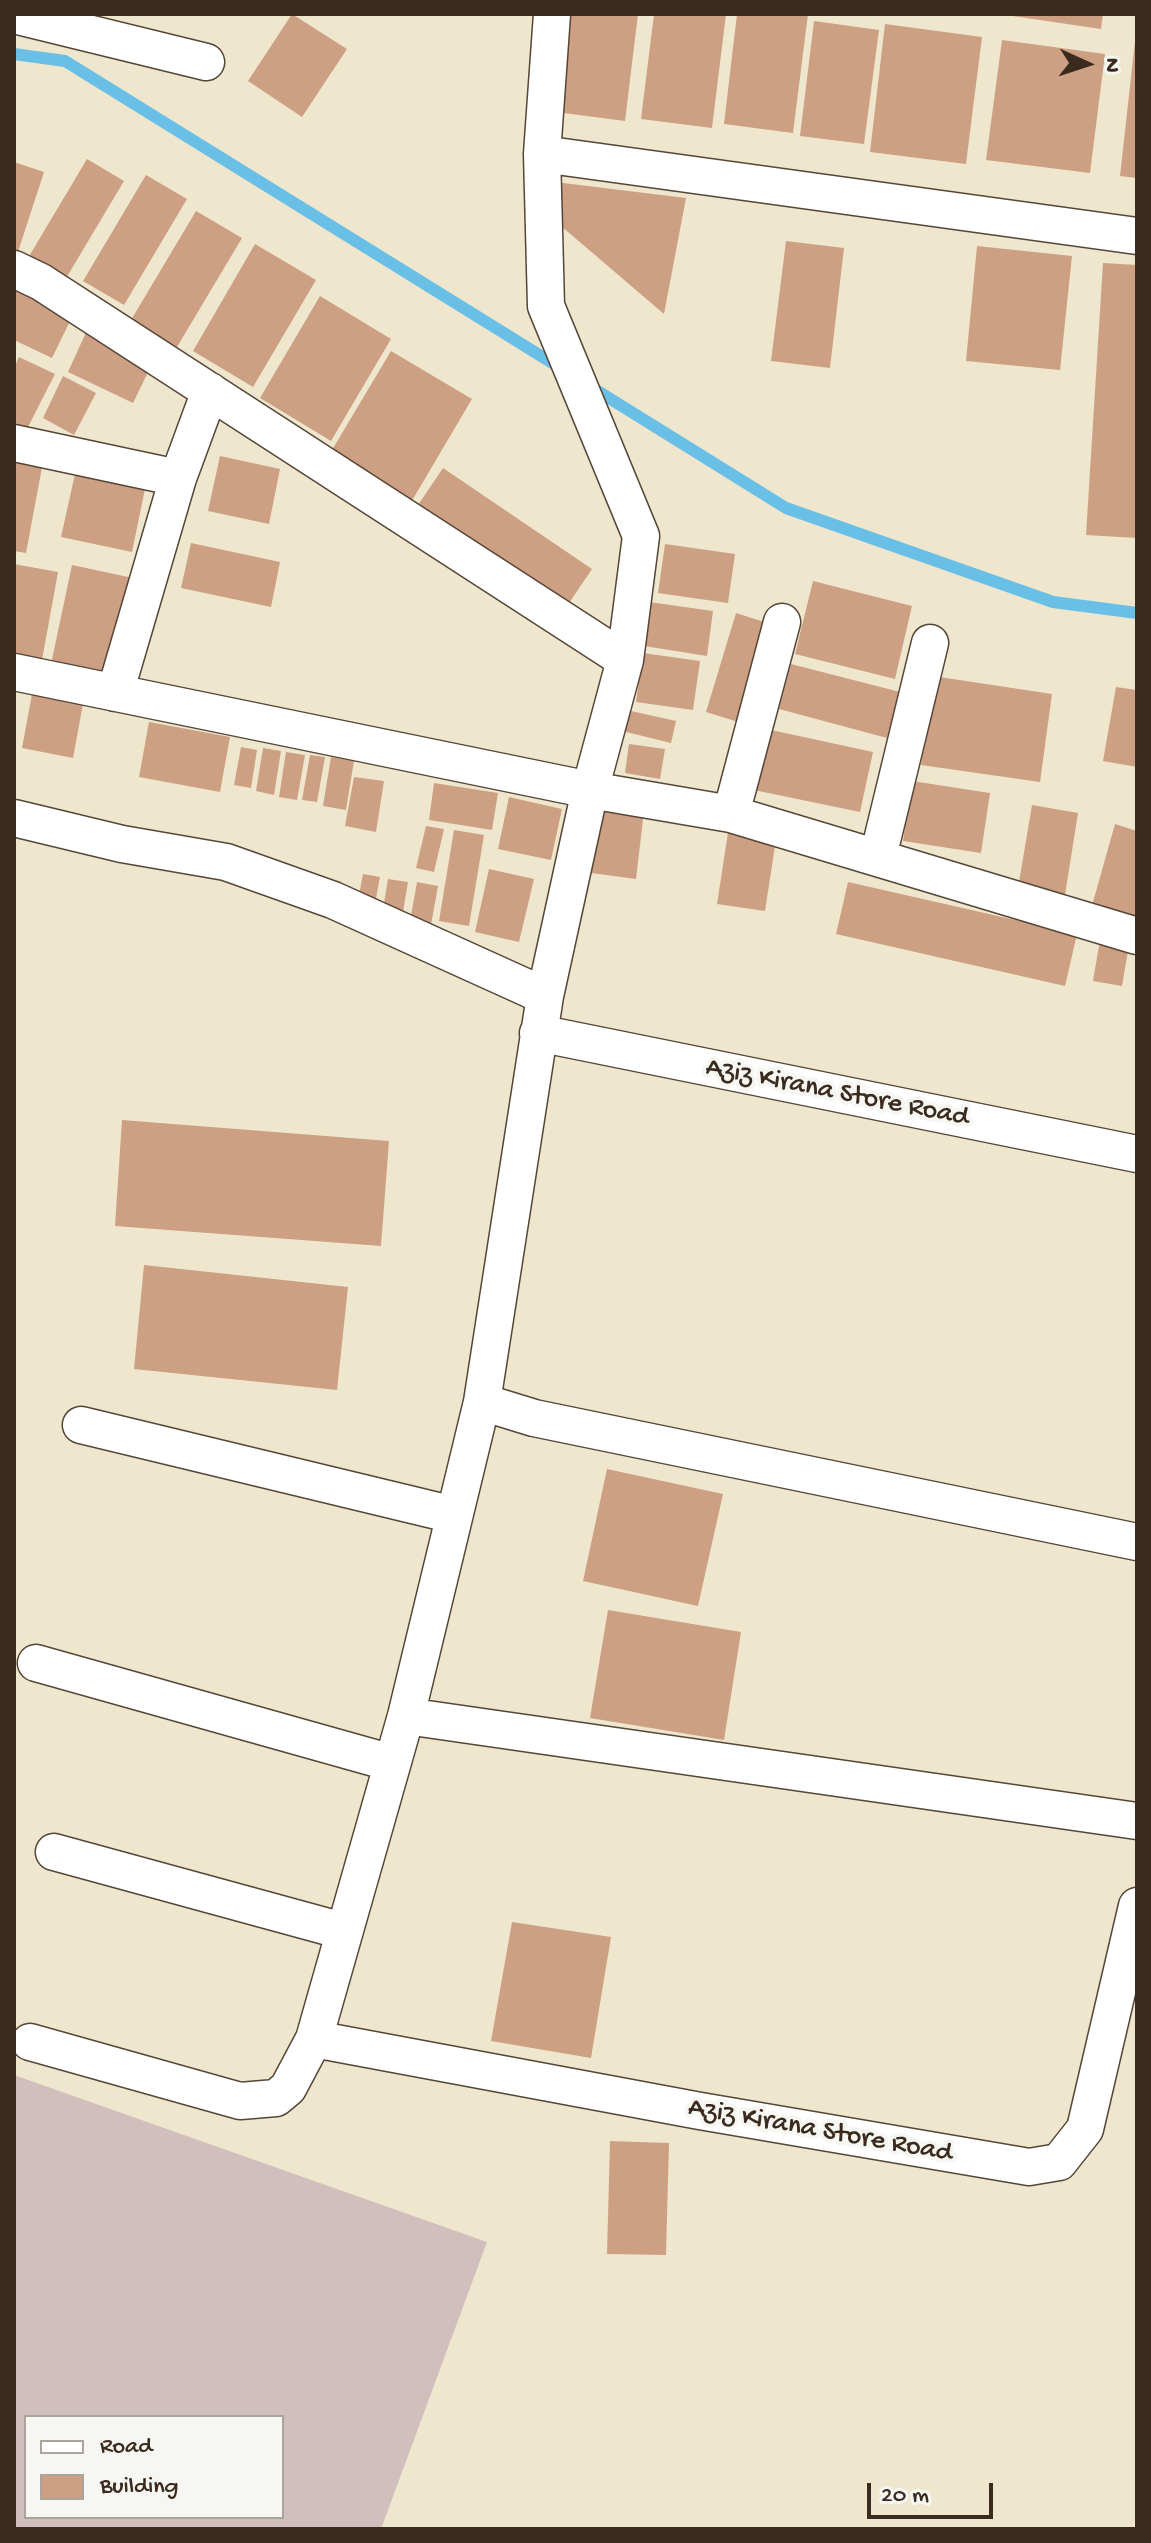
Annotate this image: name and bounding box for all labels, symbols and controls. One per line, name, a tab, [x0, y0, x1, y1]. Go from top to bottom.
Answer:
north arrow	[1047, 24, 1127, 104]
text: N	[1098, 57, 1124, 73]
street label: Aziz Kirana Store Road	[703, 1052, 971, 1136]
street label: Aziz Kirana Store Road	[685, 2092, 955, 2172]
legend	[24, 2415, 284, 2519]
text: Road	[100, 2433, 152, 2462]
scale bar	[871, 2467, 997, 2517]
text: Building	[100, 2473, 178, 2502]
text: 20 m	[881, 2482, 929, 2511]

